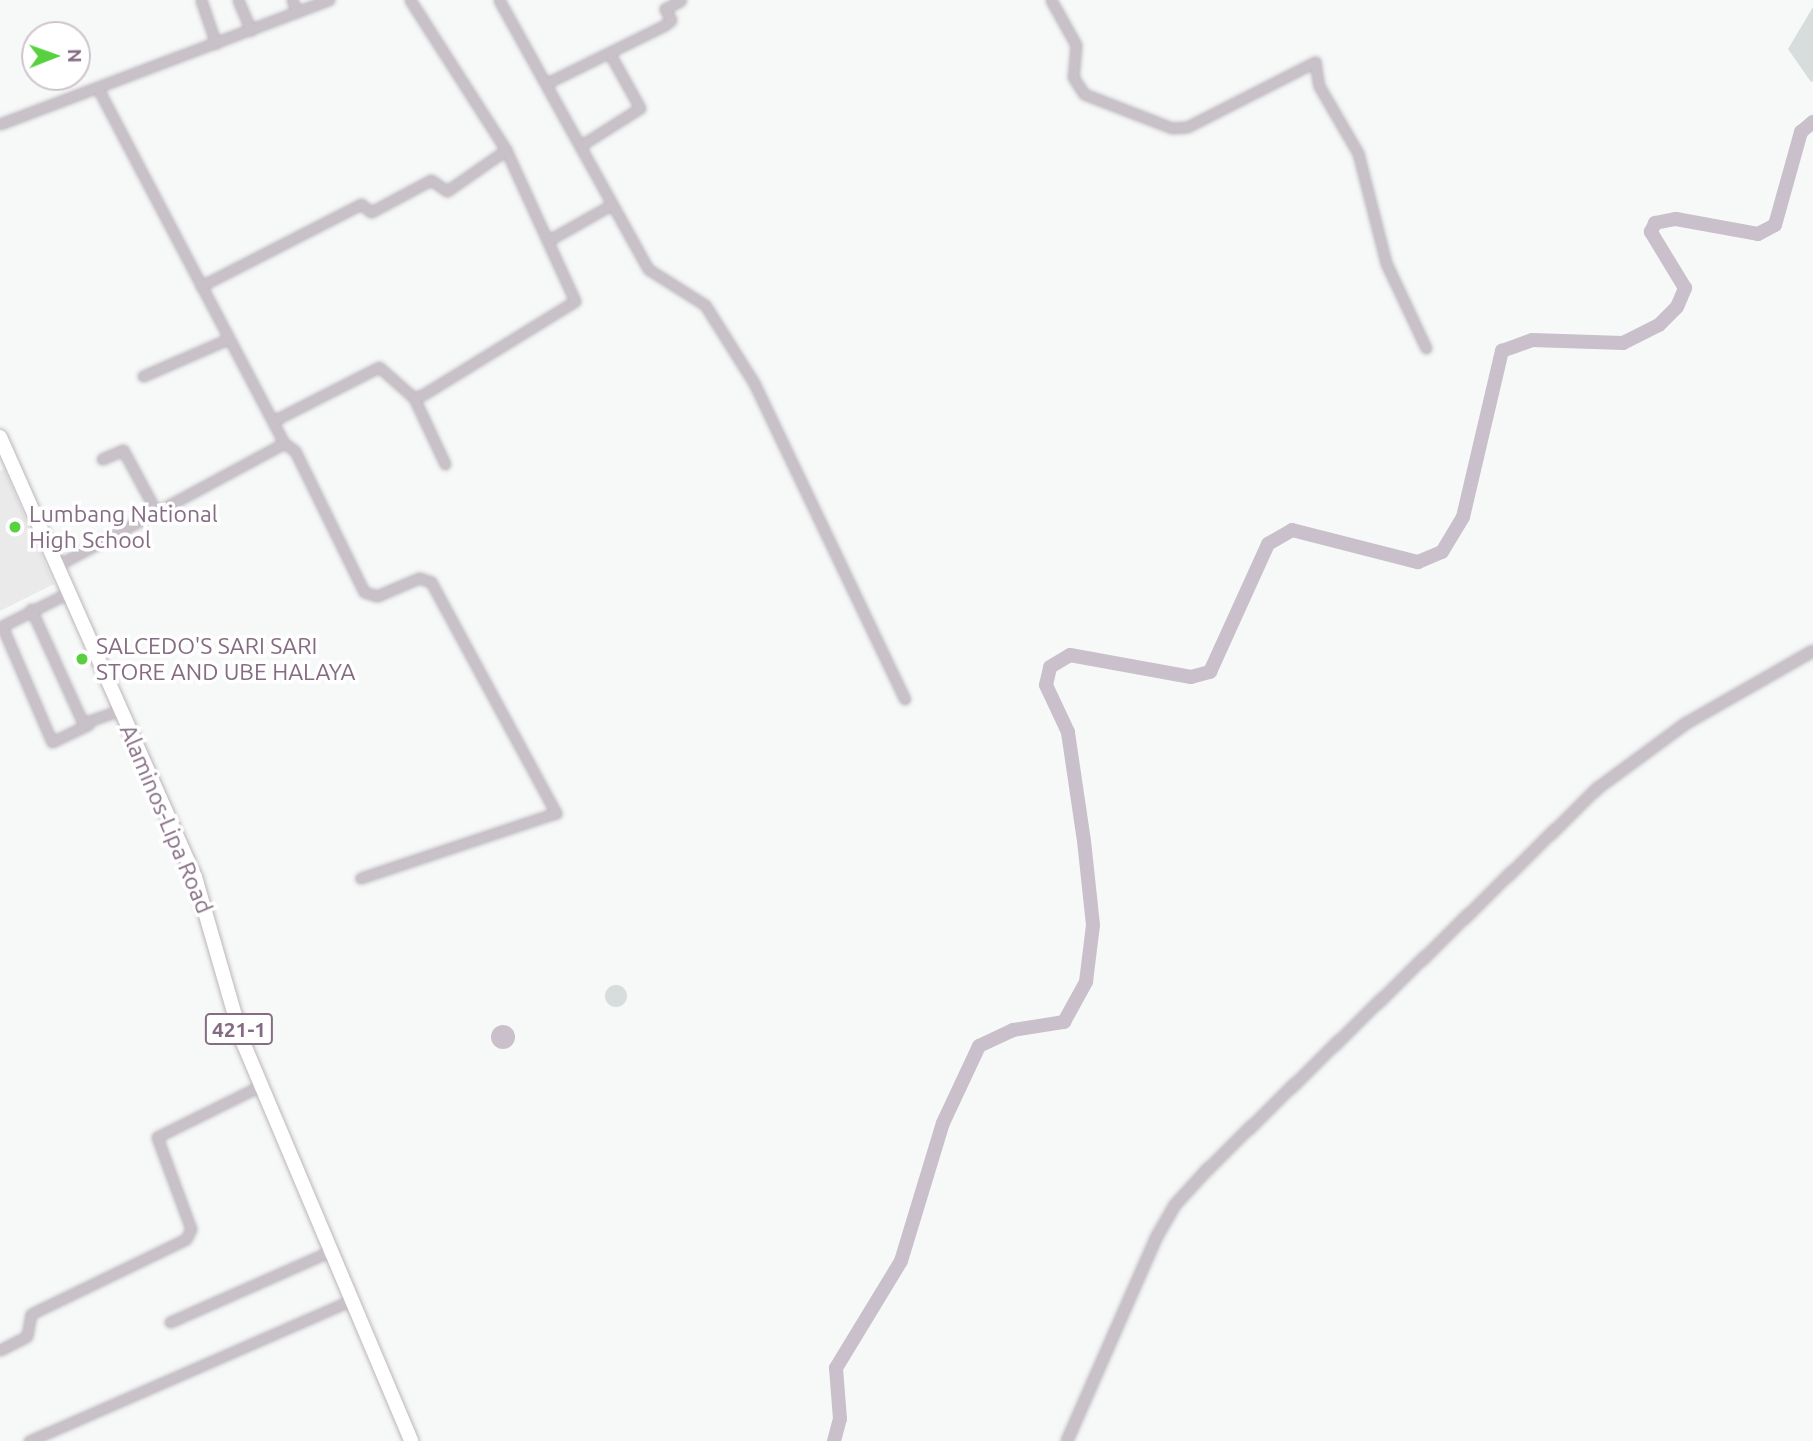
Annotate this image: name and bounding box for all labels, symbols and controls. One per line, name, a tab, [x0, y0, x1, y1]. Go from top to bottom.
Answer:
north arrow	[21, 21, 91, 91]
text: N	[64, 48, 86, 63]
place label: Lumbang National High School	[29, 500, 218, 554]
marker: Lumbang National High School	[7, 519, 23, 535]
place label: SALCEDO'S SARI SARI STORE AND UBE HALAYA	[96, 632, 355, 686]
marker: SALCEDO'S SARI SARI STORE AND UBE HALAYA	[74, 651, 90, 667]
street label: Alaminos-Lipa Road	[114, 720, 218, 918]
road number: 421-1	[204, 1012, 274, 1046]

